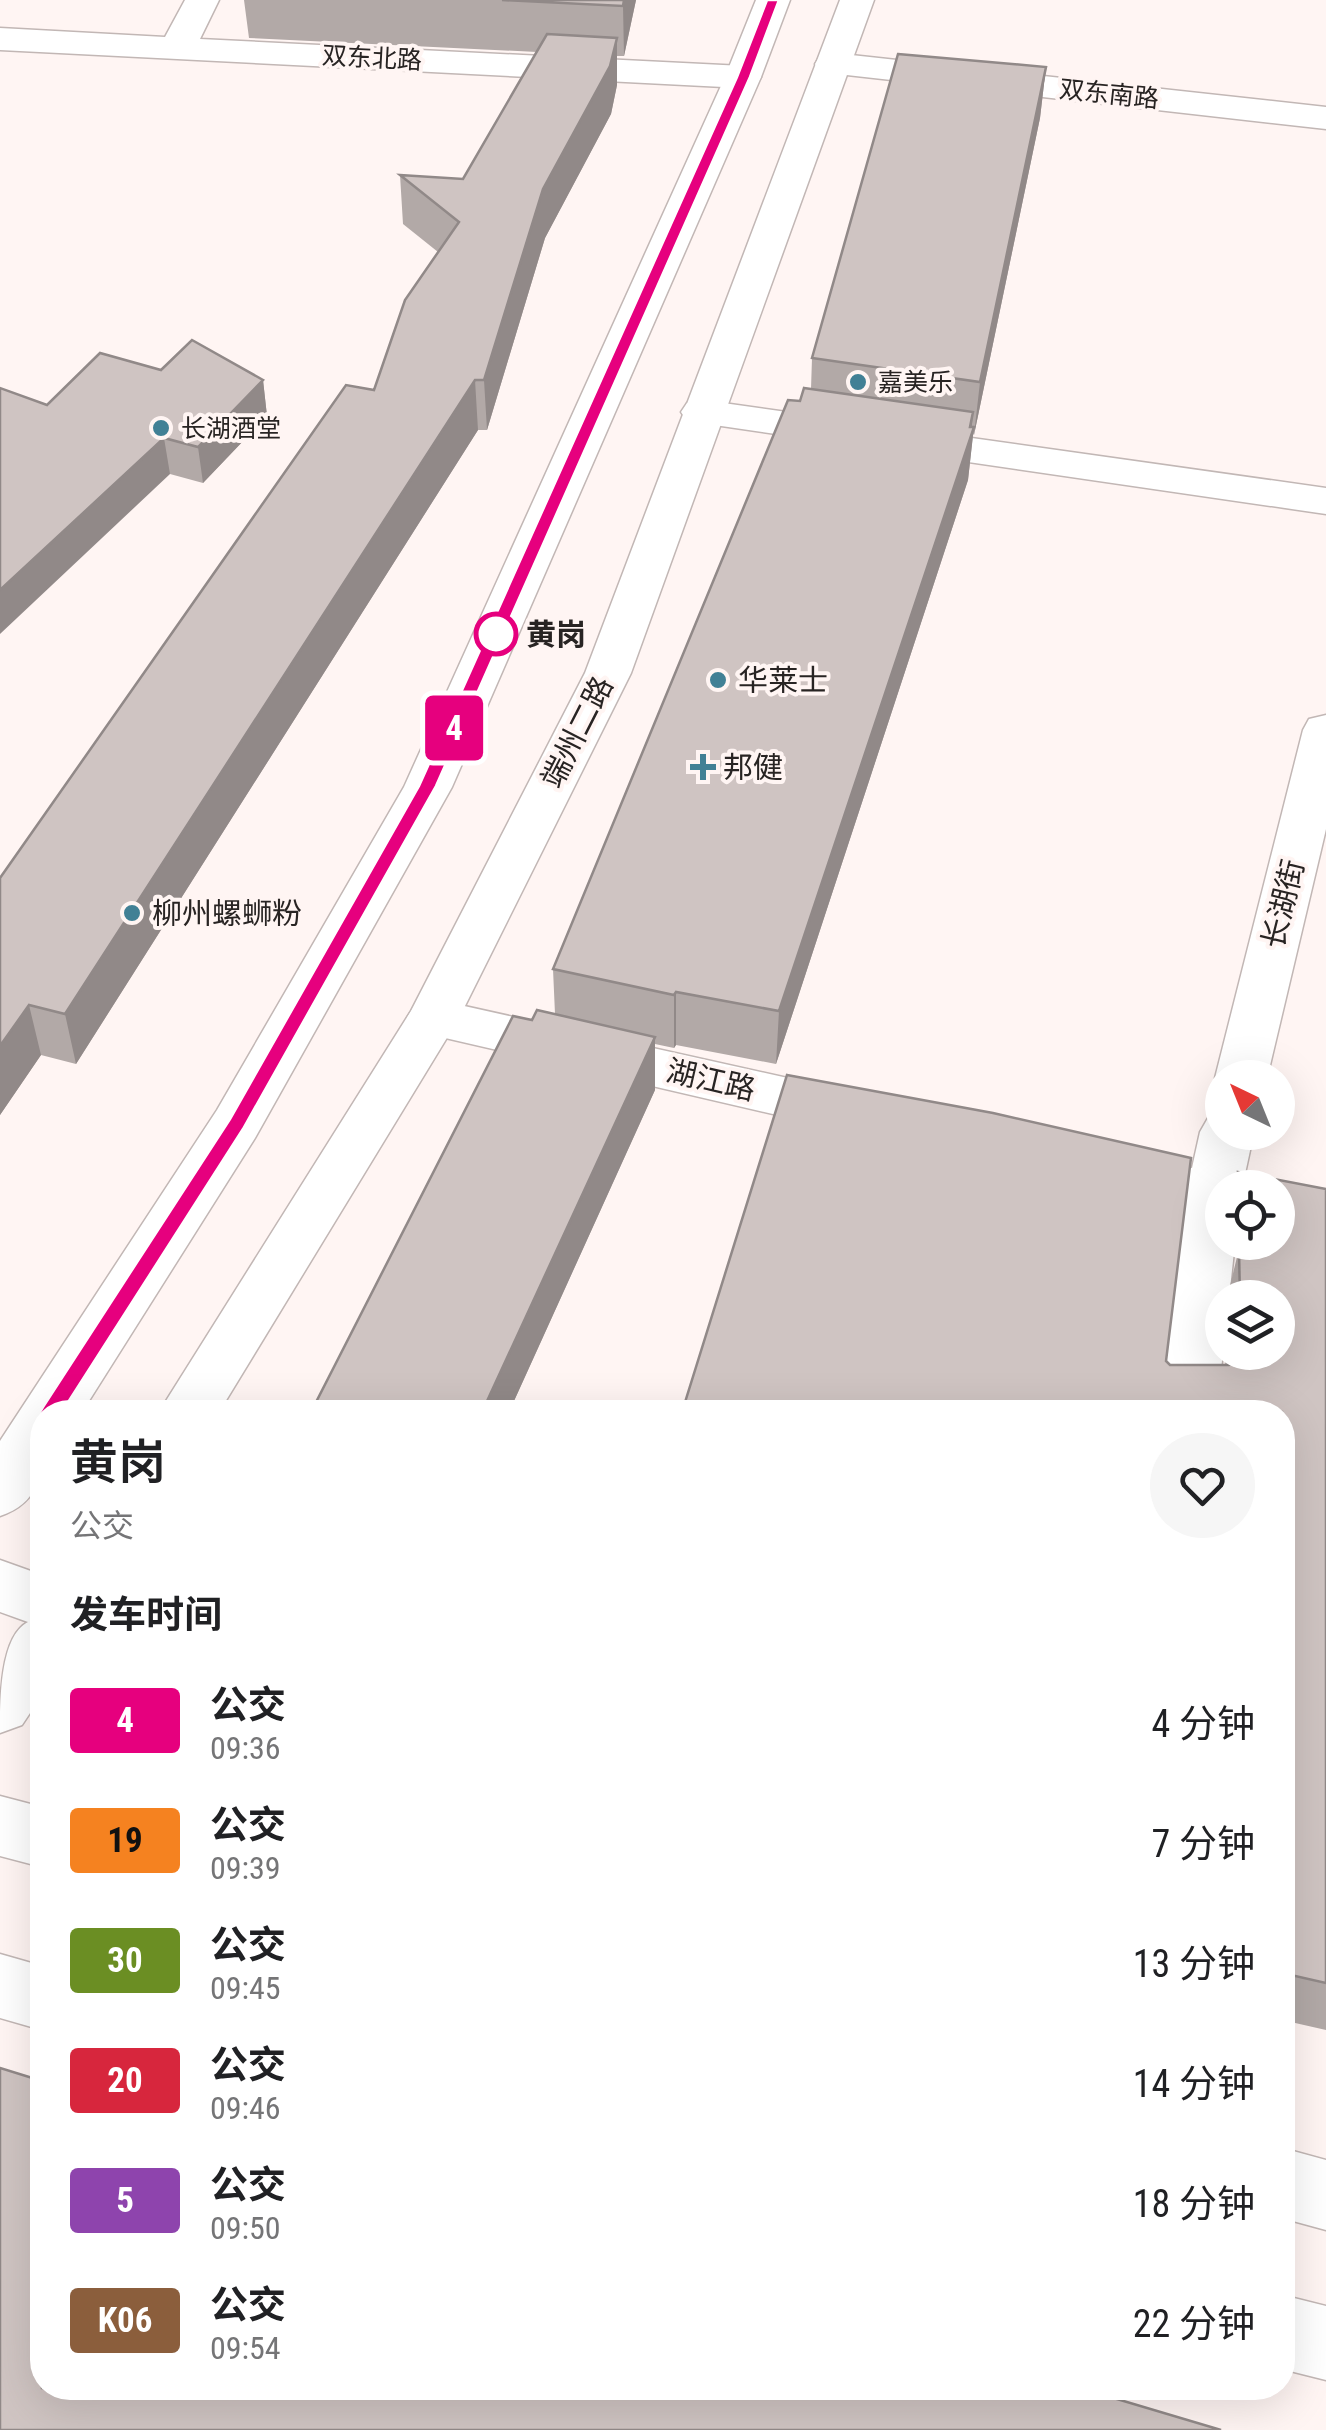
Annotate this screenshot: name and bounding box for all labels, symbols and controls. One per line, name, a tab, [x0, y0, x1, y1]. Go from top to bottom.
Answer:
street label: 双东北路	[321, 41, 423, 75]
street label: 双东南路	[1058, 74, 1160, 114]
place label: 嘉美乐	[878, 368, 953, 397]
marker: 嘉美乐	[847, 371, 869, 393]
place label: 长湖酒堂	[181, 414, 281, 443]
marker: 长湖酒堂	[150, 417, 172, 439]
marker: 黄岗	[475, 613, 517, 655]
place label: 黄岗	[526, 617, 586, 652]
place label: 华莱士	[738, 663, 828, 698]
marker: 华莱士	[707, 669, 729, 691]
street label: 端州二路	[534, 671, 620, 793]
line badge: 4	[422, 696, 486, 760]
text: 4	[445, 708, 463, 749]
place label: 邦健	[723, 750, 783, 785]
marker: 邦健	[692, 756, 714, 778]
street label: 长湖街	[1255, 856, 1311, 952]
place label: 柳州螺蛳粉	[152, 896, 302, 931]
marker: 柳州螺蛳粉	[121, 902, 143, 924]
street label: 湖江路	[663, 1053, 759, 1107]
north arrow	[1205, 1060, 1295, 1150]
map controls	[1205, 1060, 1295, 1370]
button: locate	[1205, 1170, 1295, 1260]
button: layers	[1205, 1280, 1295, 1370]
button: heart	[1150, 1433, 1255, 1538]
text: 黄岗	[70, 1434, 166, 1491]
text: 公交	[70, 1507, 134, 1545]
text: 发车时间	[70, 1593, 222, 1637]
text: 公交	[210, 1683, 286, 1727]
text: 4	[116, 1700, 134, 1741]
text: 4 分钟	[1152, 1702, 1255, 1746]
text: 09:36	[210, 1729, 281, 1767]
text: 公交	[210, 1803, 286, 1847]
text: 19	[107, 1820, 143, 1861]
text: 7 分钟	[1152, 1822, 1255, 1866]
text: 09:39	[210, 1849, 281, 1887]
text: 公交	[210, 1923, 286, 1967]
text: 30	[107, 1940, 143, 1981]
text: 13 分钟	[1133, 1942, 1255, 1986]
text: 09:45	[210, 1969, 281, 2007]
text: 公交	[210, 2043, 286, 2087]
text: 20	[107, 2060, 143, 2101]
text: 14 分钟	[1133, 2062, 1255, 2106]
text: 09:46	[210, 2089, 281, 2127]
text: 公交	[210, 2163, 286, 2207]
text: 5	[116, 2180, 134, 2221]
text: 18 分钟	[1133, 2182, 1255, 2226]
text: 09:50	[210, 2209, 281, 2247]
text: 公交	[210, 2283, 286, 2327]
text: K06	[98, 2300, 152, 2341]
text: 22 分钟	[1133, 2302, 1255, 2346]
text: 09:54	[210, 2329, 281, 2367]

